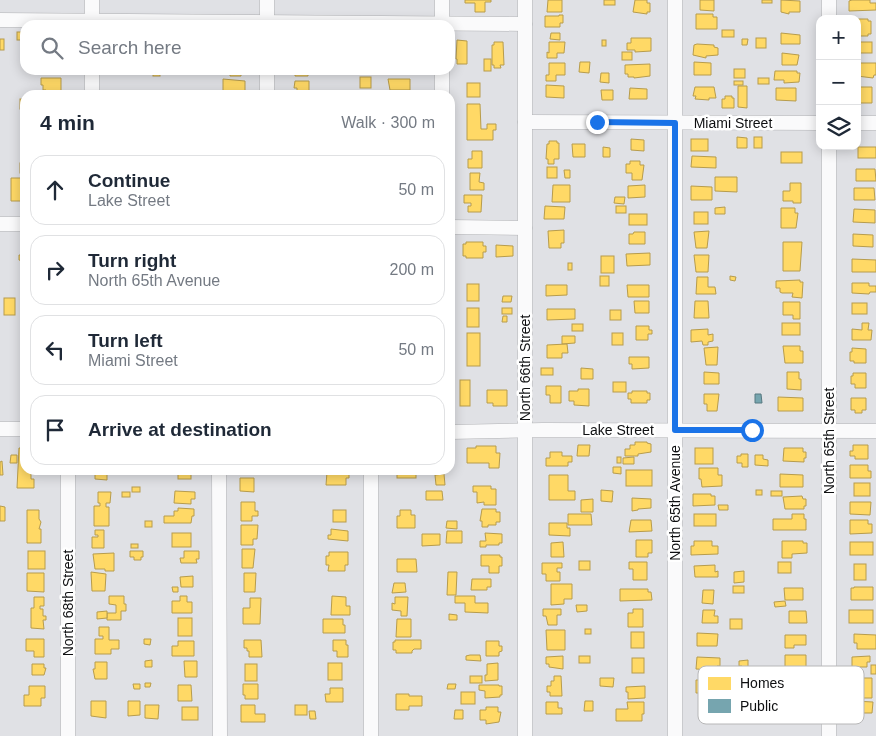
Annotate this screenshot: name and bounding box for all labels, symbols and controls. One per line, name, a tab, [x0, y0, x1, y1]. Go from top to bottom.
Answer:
map controls	[816, 15, 861, 150]
button: +	[816, 15, 861, 60]
search box	[20, 20, 455, 75]
icon: search	[38, 34, 66, 62]
text: Search here	[78, 37, 182, 58]
button: −	[816, 60, 861, 105]
button: layers	[816, 105, 861, 150]
text: 4 min	[40, 111, 95, 134]
route end	[586, 111, 609, 134]
text: Walk · 300 m	[341, 114, 435, 131]
street label: Miami Street	[694, 115, 772, 131]
text: Continue	[88, 170, 170, 191]
icon: ahead	[41, 176, 69, 204]
text: 50 m	[398, 181, 434, 198]
text: Lake Street	[88, 192, 170, 209]
text: Turn right	[88, 250, 176, 271]
icon: right	[41, 256, 69, 284]
text: 200 m	[390, 261, 434, 278]
text: North 65th Avenue	[88, 272, 220, 289]
street label: North 66th Street	[517, 315, 533, 421]
text: Turn left	[88, 330, 163, 351]
icon: left	[41, 336, 69, 364]
text: 50 m	[398, 341, 434, 358]
text: Miami Street	[88, 352, 178, 369]
street label: North 65th Street	[821, 388, 837, 494]
icon: arrive	[41, 416, 69, 444]
text: Arrive at destination	[88, 419, 272, 440]
route start	[741, 419, 764, 442]
street label: Lake Street	[582, 422, 654, 438]
street label: North 65th Avenue	[667, 445, 683, 561]
street label: North 68th Street	[60, 550, 76, 656]
legend	[698, 666, 864, 724]
text: Homes	[740, 675, 784, 691]
text: Public	[740, 698, 778, 714]

